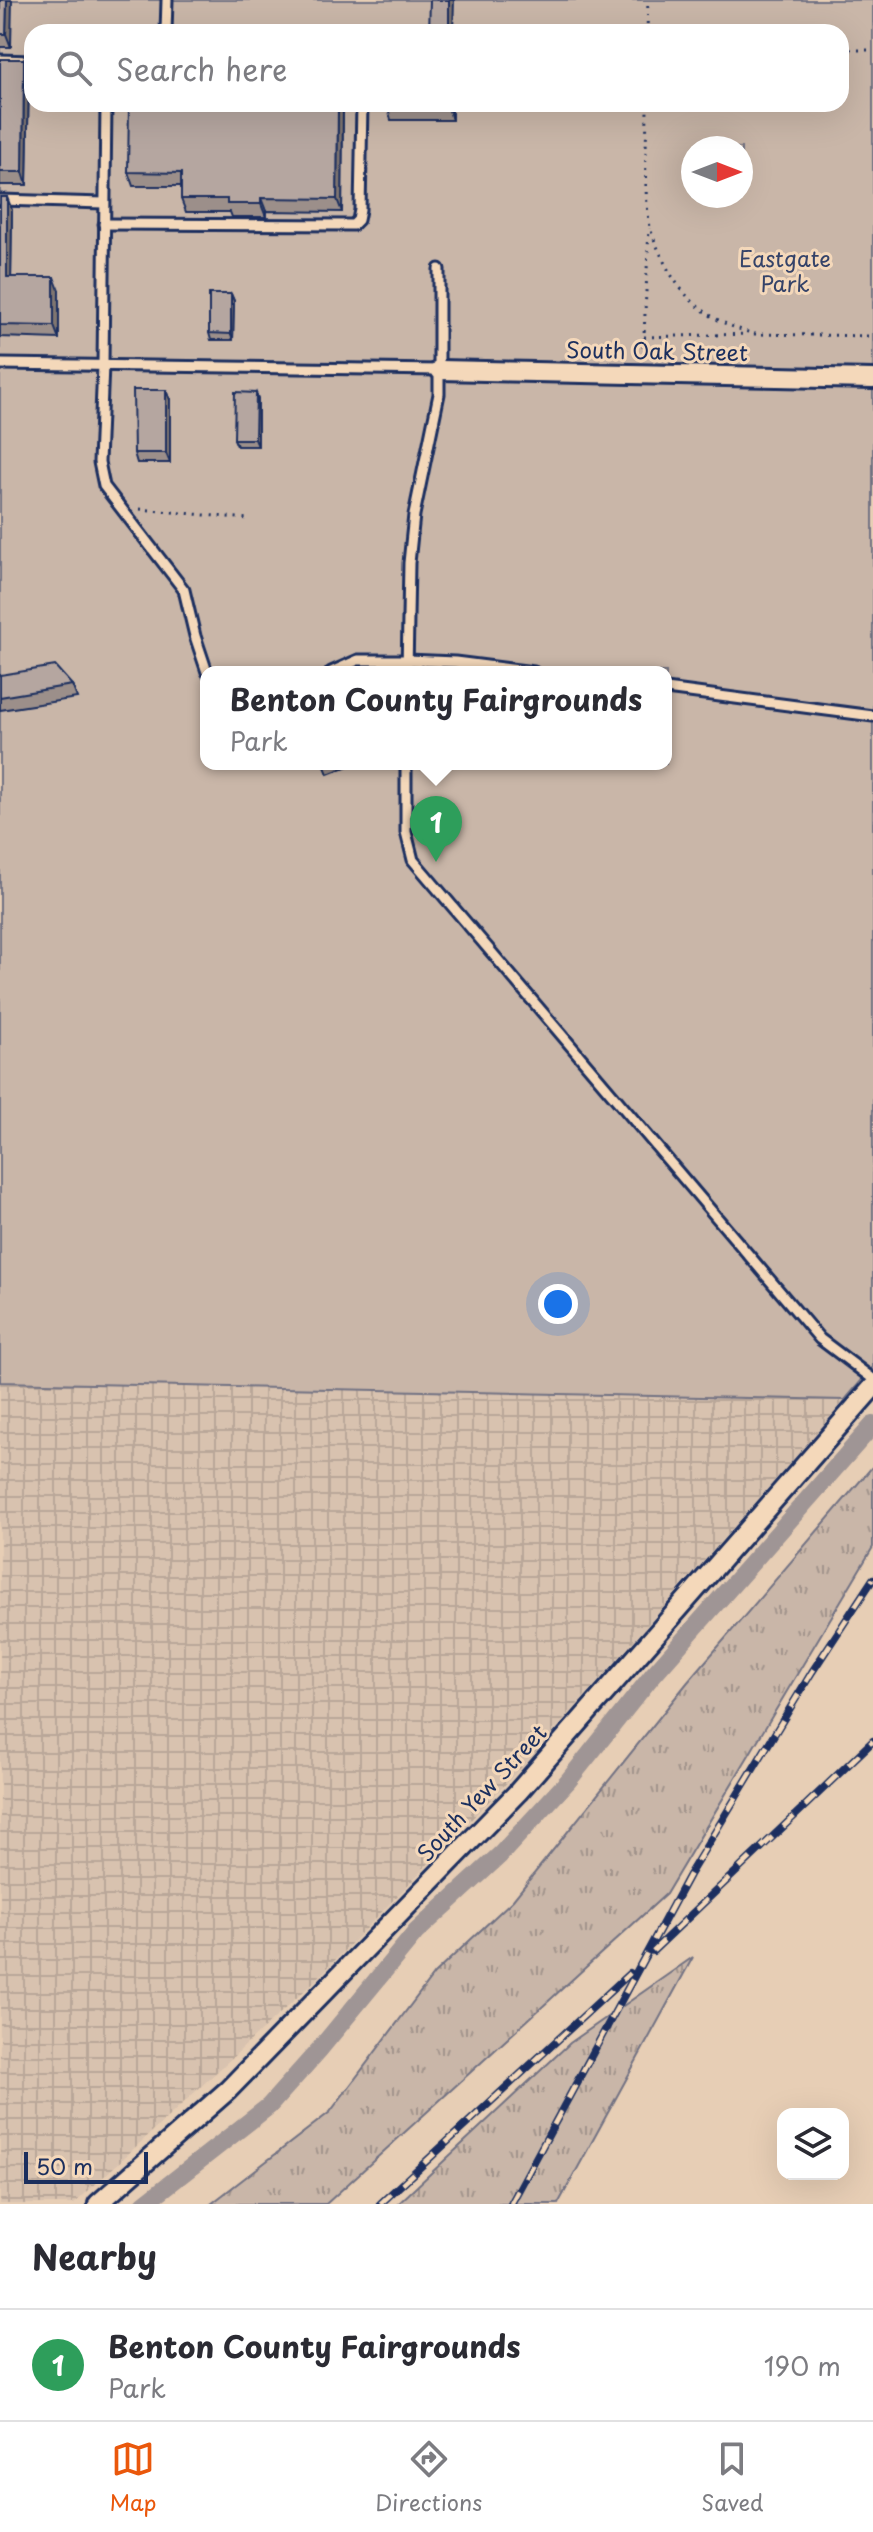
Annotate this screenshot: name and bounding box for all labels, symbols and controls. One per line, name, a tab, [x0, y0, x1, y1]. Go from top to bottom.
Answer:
search box	[24, 24, 849, 112]
icon: search	[52, 46, 96, 90]
text: Search here	[116, 46, 288, 91]
north arrow	[681, 136, 753, 208]
park label: Eastgate Park	[739, 241, 831, 299]
street label: South Oak Street	[566, 332, 748, 368]
popup	[200, 666, 672, 770]
text: Benton County Fairgrounds	[230, 676, 642, 721]
text: Park	[230, 721, 288, 760]
pin: 1	[410, 796, 462, 862]
your location	[538, 1284, 578, 1324]
street label: South Yew Street	[408, 1716, 554, 1868]
map controls	[777, 2108, 849, 2180]
button: layers	[777, 2108, 849, 2180]
scale bar	[24, 2148, 148, 2184]
text: 50 m	[36, 2149, 93, 2182]
text: Nearby	[32, 2230, 157, 2282]
text: Benton County Fairgrounds	[108, 2323, 521, 2368]
text: 1	[52, 2346, 64, 2385]
text: 190 m	[764, 2346, 841, 2385]
text: Park	[108, 2368, 166, 2407]
tab: Map	[109, 2437, 156, 2518]
tab: Directions	[375, 2437, 482, 2518]
tab: Saved	[701, 2437, 764, 2518]

